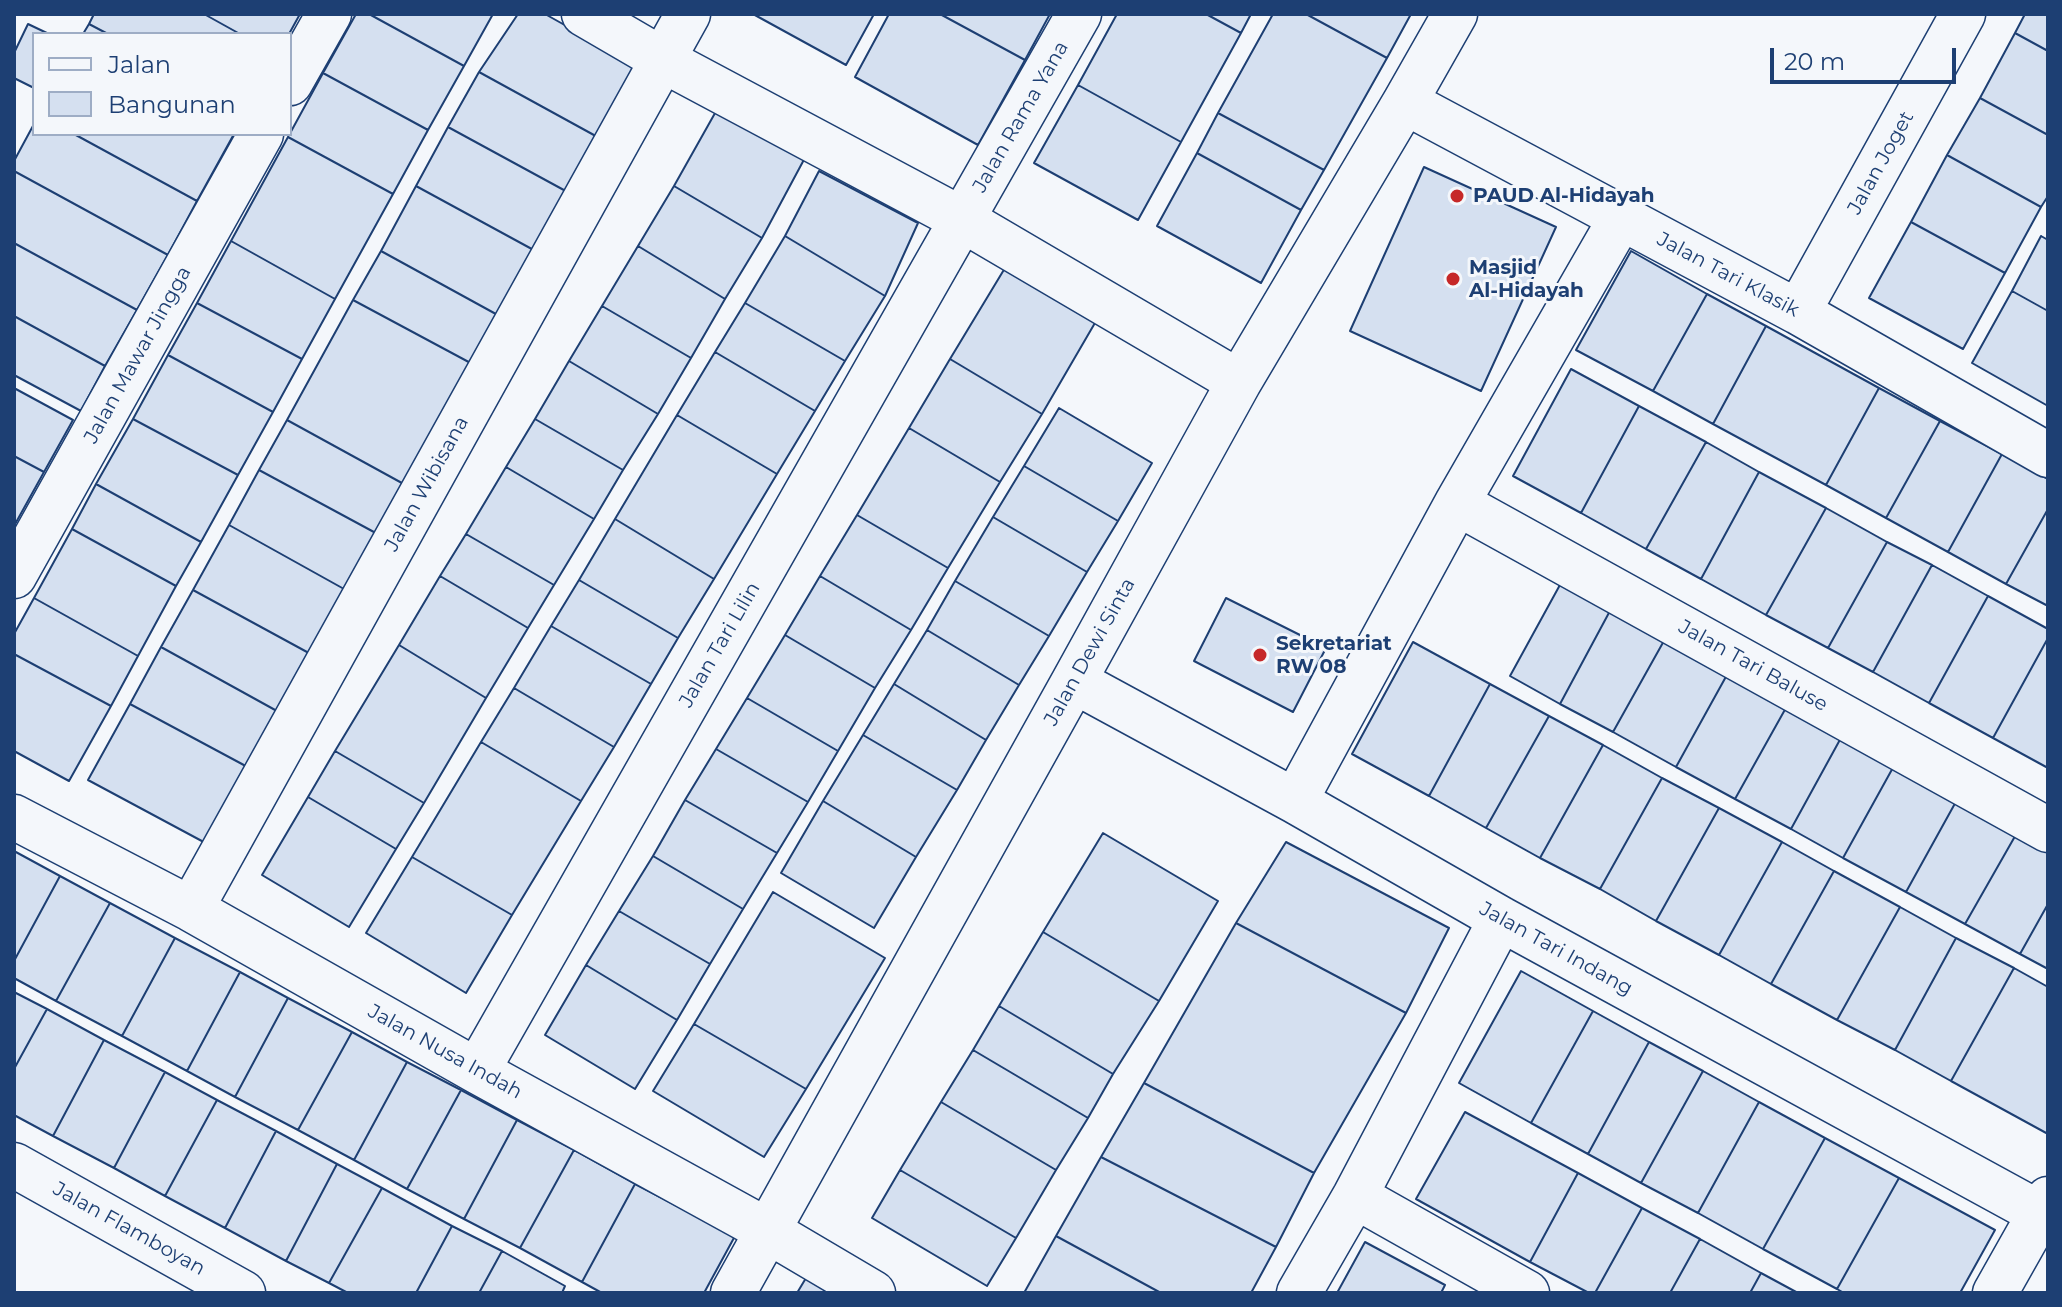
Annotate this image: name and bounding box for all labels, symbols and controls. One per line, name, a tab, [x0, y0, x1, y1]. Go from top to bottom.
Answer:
legend	[32, 32, 292, 136]
scale bar	[1774, 32, 1960, 82]
street label: Jalan Rama Yana	[968, 37, 1074, 197]
text: 20 m	[1784, 47, 1845, 76]
text: Jalan	[108, 50, 171, 79]
text: Bangunan	[108, 90, 236, 119]
street label: Jalan Joget	[1843, 107, 1919, 219]
place label: PAUD Al-Hidayah	[1473, 184, 1655, 208]
marker: PAUD Al-Hidayah	[1448, 187, 1466, 205]
street label: Jalan Tari Klasik	[1653, 227, 1803, 323]
place label: Masjid Al-Hidayah	[1469, 256, 1584, 303]
street label: Jalan Mawar Jingga	[79, 262, 197, 448]
marker: Masjid Al-Hidayah	[1444, 270, 1462, 288]
street label: Jalan Wibisana	[380, 412, 474, 556]
street label: Jalan Dewi Sinta	[1039, 574, 1141, 730]
street label: Jalan Tari Lilin	[675, 578, 765, 712]
street label: Jalan Tari Baluse	[1674, 615, 1832, 717]
place label: Sekretariat RW 08	[1276, 632, 1392, 679]
marker: Sekretariat RW 08	[1251, 646, 1269, 664]
street label: Jalan Tari Indang	[1475, 897, 1637, 1001]
street label: Jalan Nusa Indah	[364, 1000, 526, 1104]
street label: Jalan Flamboyan	[49, 1177, 209, 1281]

